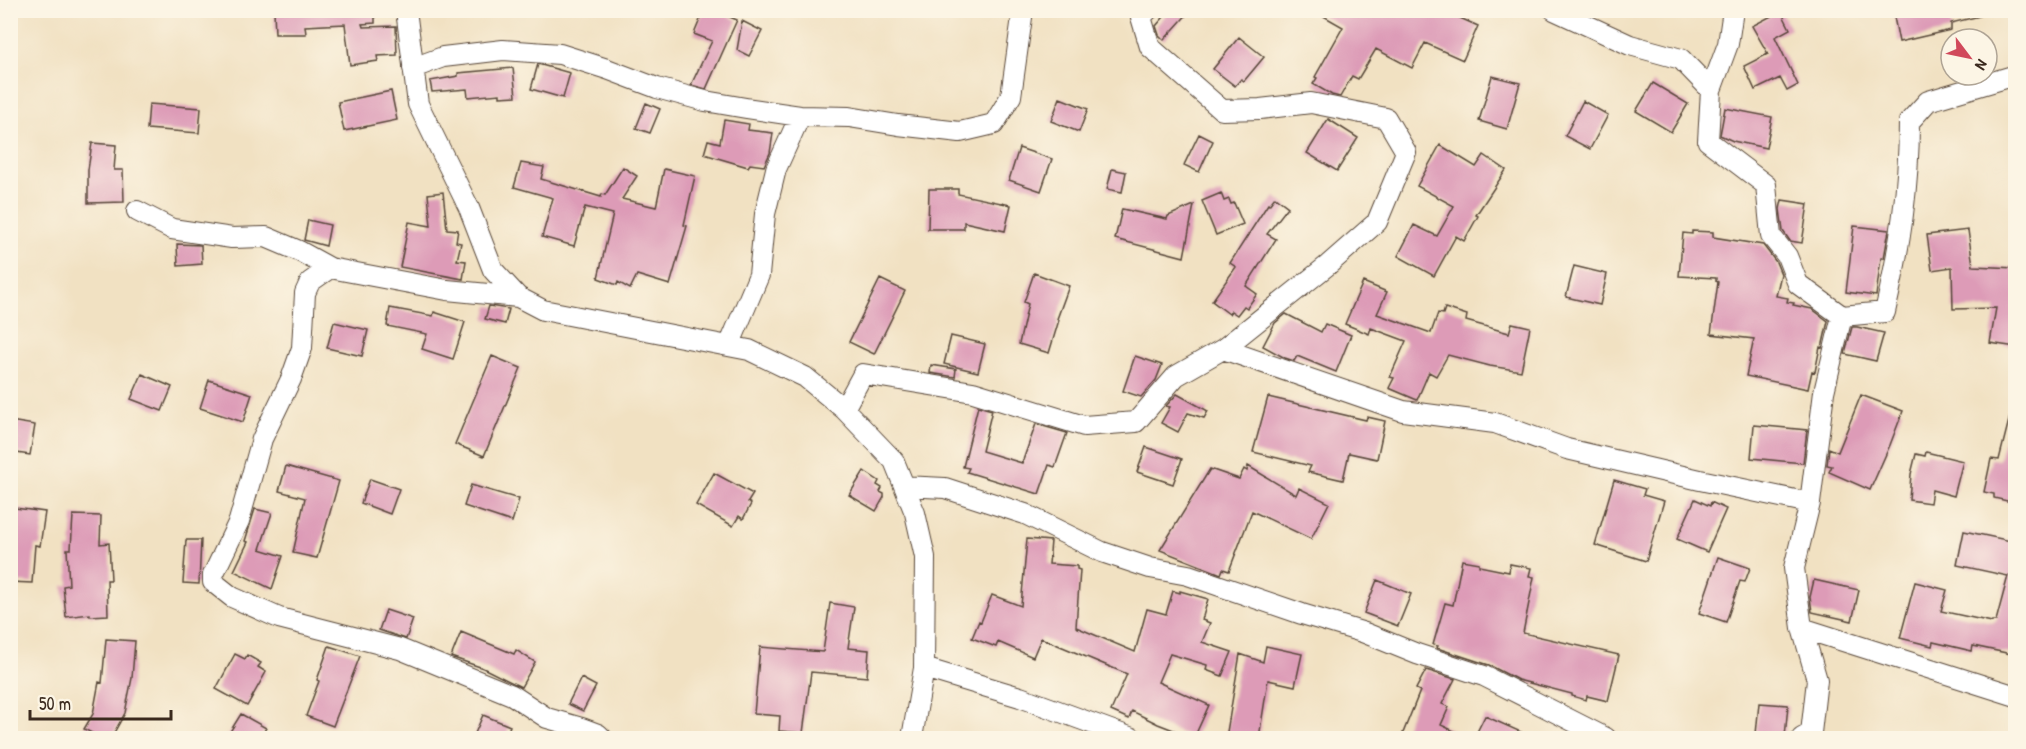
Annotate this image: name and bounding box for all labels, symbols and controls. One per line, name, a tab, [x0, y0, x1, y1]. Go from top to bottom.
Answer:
north arrow	[1939, 27, 1999, 87]
text: N	[1970, 56, 1993, 75]
scale bar	[30, 683, 171, 721]
text: 50 m	[39, 691, 71, 716]

